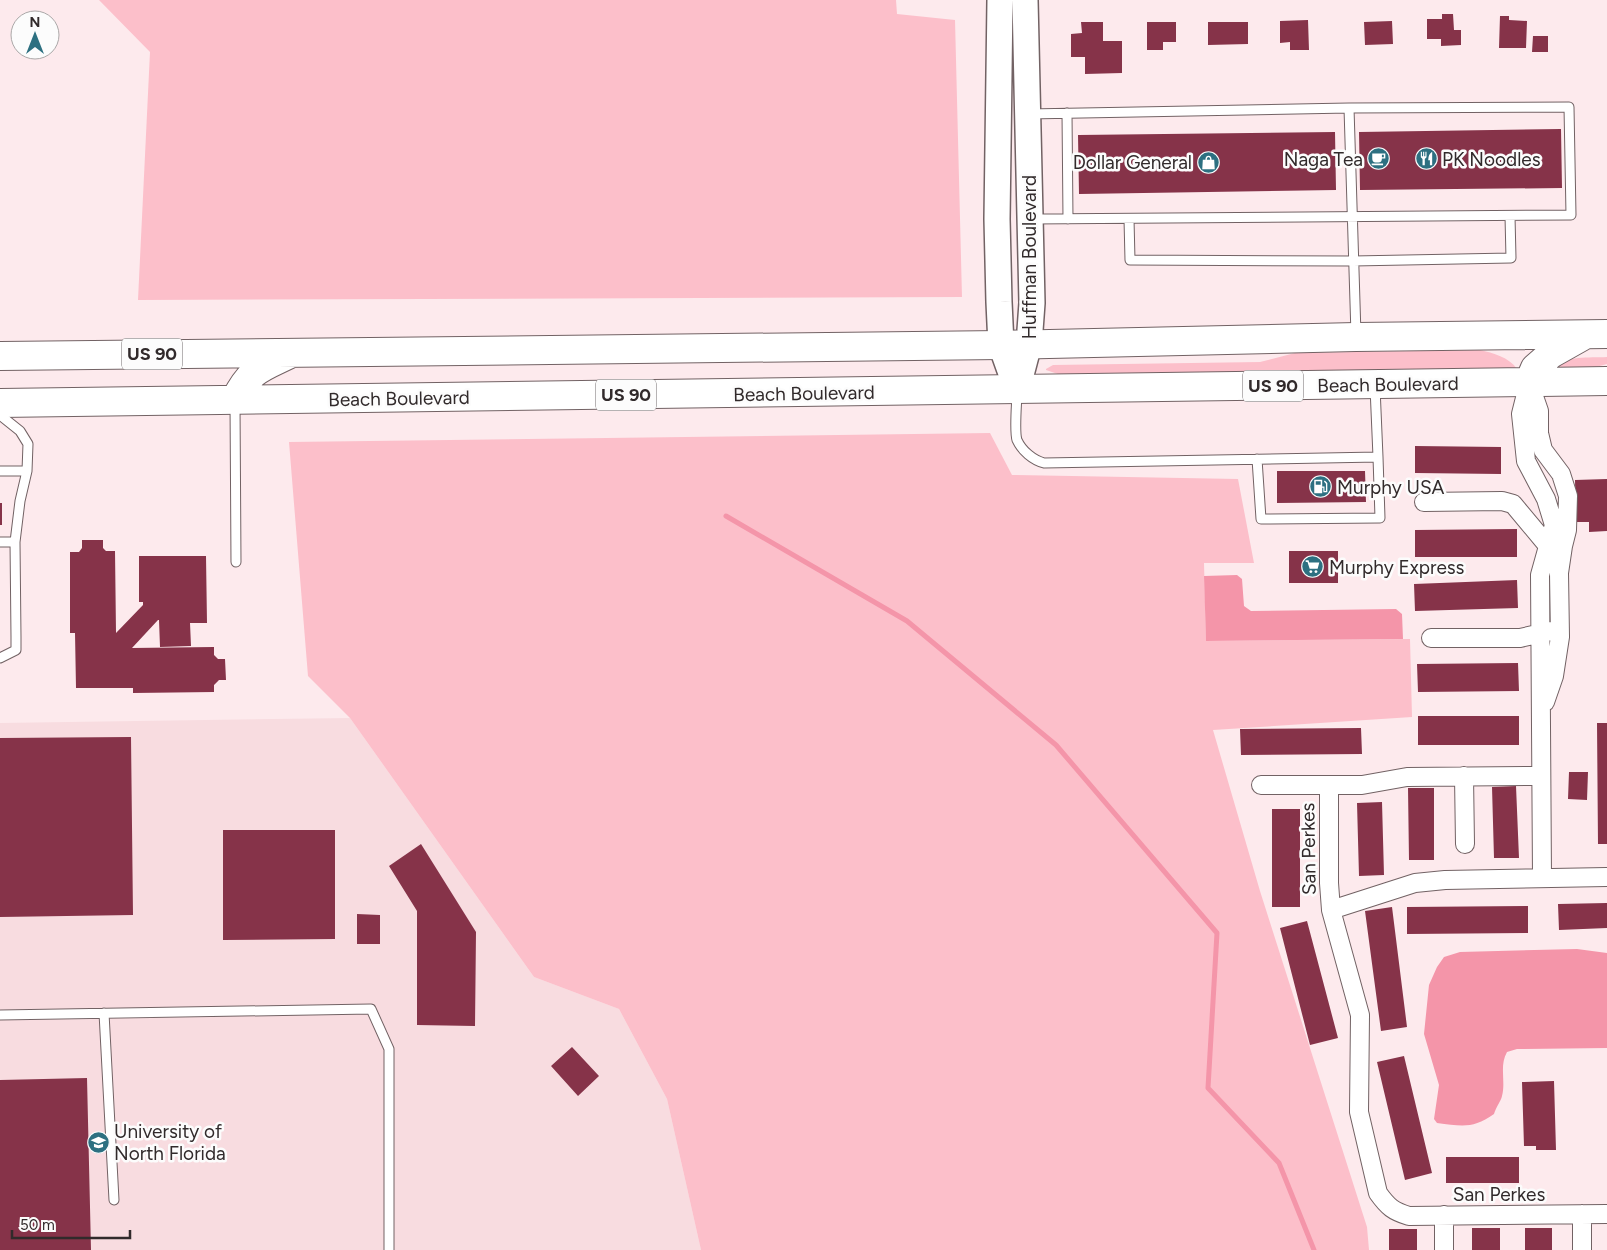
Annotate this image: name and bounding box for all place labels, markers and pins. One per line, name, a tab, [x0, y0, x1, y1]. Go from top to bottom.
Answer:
cafe icon: Naga Tea	[1367, 147, 1391, 171]
restaurant icon: PK Noodles	[1414, 147, 1438, 171]
place label: Naga Tea	[1284, 148, 1363, 171]
place label: PK Noodles	[1442, 148, 1541, 171]
shop icon: Dollar General	[1196, 150, 1220, 174]
place label: Dollar General	[1073, 151, 1192, 174]
fuel station icon: Murphy USA	[1309, 475, 1333, 499]
place label: Murphy USA	[1337, 476, 1445, 499]
supermarket icon: Murphy Express	[1301, 555, 1325, 579]
place label: Murphy Express	[1329, 556, 1465, 579]
place label: University of North Florida	[114, 1120, 226, 1165]
school or university icon: University of North Florida	[86, 1130, 110, 1154]

